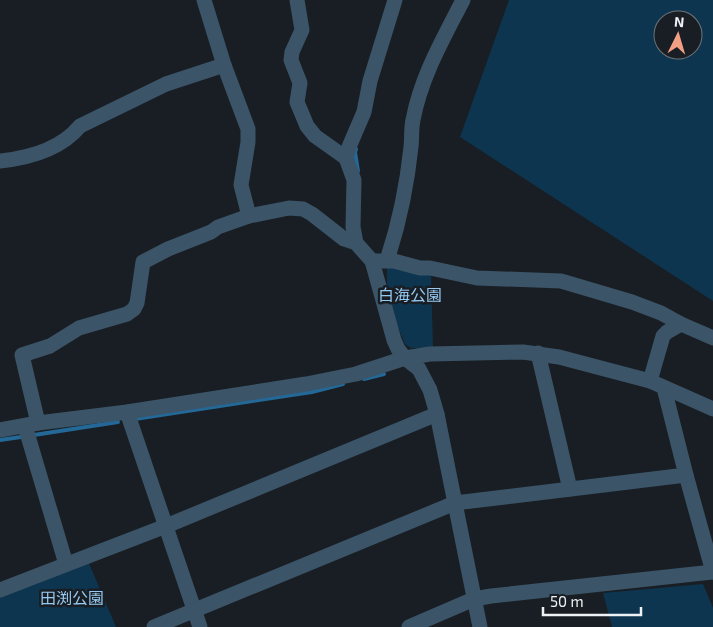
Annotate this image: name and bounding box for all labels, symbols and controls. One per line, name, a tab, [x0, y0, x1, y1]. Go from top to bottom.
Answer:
north arrow	[653, 10, 703, 60]
text: N	[673, 13, 685, 30]
park label: 白海公園	[378, 285, 442, 304]
scale bar	[543, 584, 640, 616]
park label: 田渕公園	[40, 588, 104, 607]
text: 50 m	[550, 592, 584, 610]

